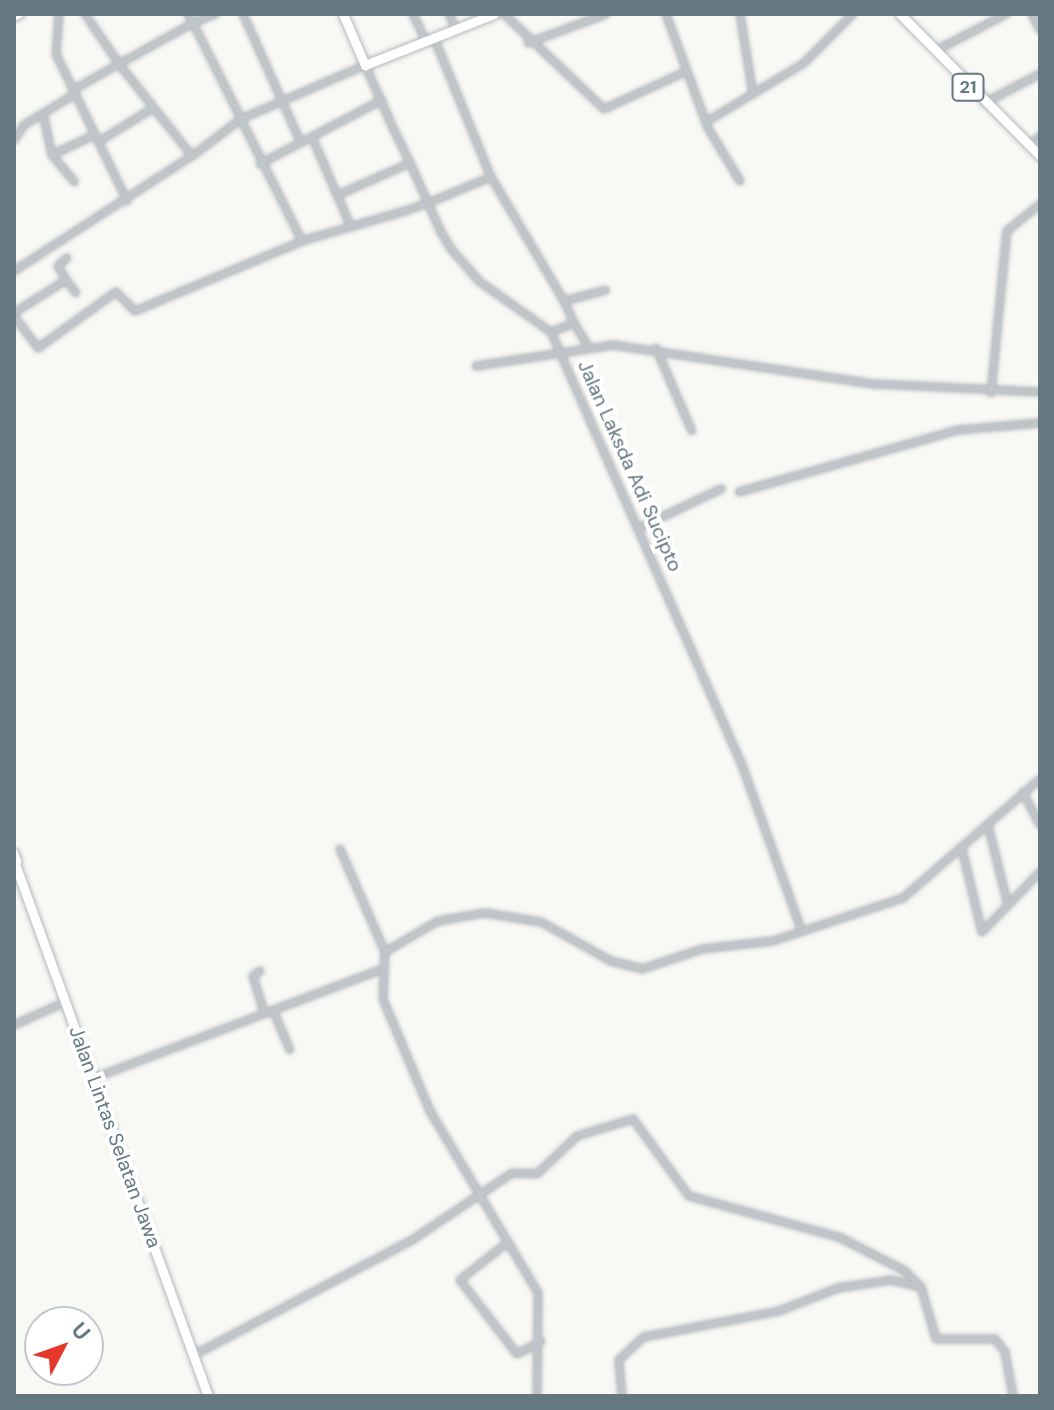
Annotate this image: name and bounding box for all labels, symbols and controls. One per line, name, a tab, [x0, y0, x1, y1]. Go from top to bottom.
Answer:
road number: 21	[950, 73, 986, 101]
street label: Jalan Laksda Adi Sucipto	[572, 357, 688, 575]
street label: Jalan Lintas Selatan Jawa	[64, 1023, 166, 1251]
north arrow	[24, 1306, 104, 1386]
text: U	[65, 1316, 97, 1346]

